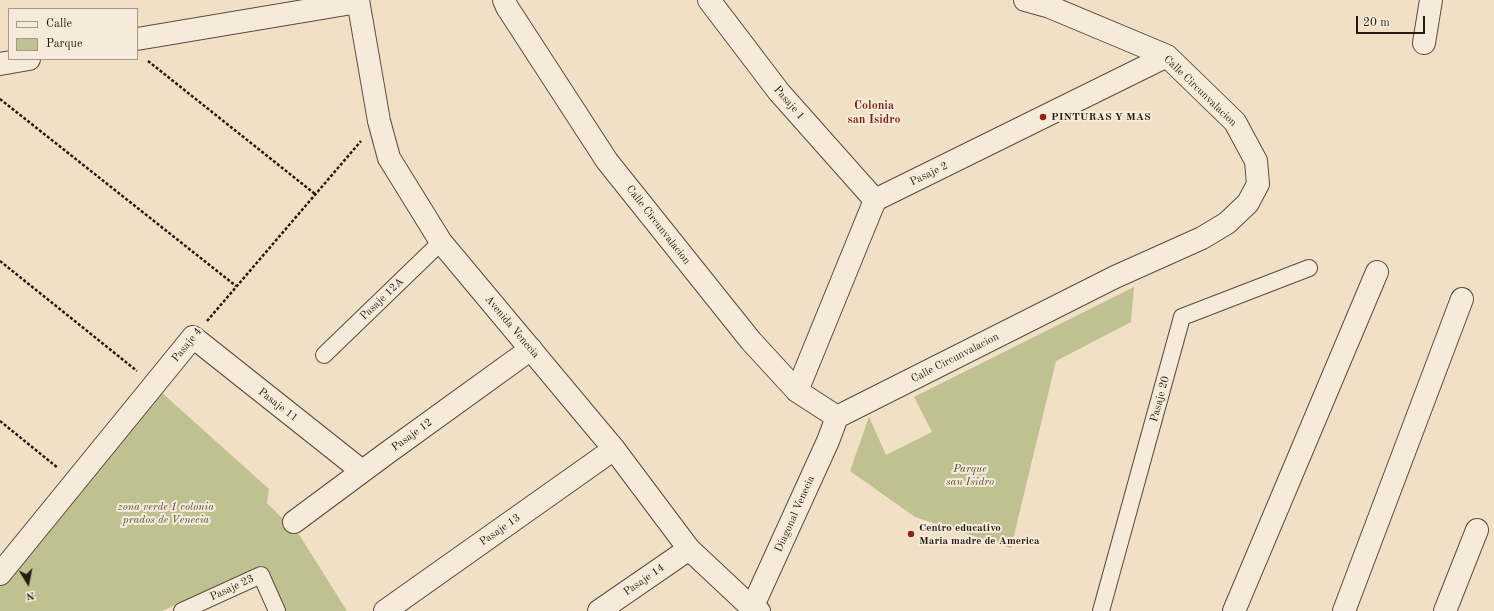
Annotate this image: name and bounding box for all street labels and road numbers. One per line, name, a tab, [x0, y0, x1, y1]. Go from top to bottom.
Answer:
street label: Calle Circunvalacion	[1161, 53, 1239, 129]
street label: Pasaje 1	[771, 83, 807, 123]
street label: Pasaje 2	[908, 159, 950, 189]
street label: Calle Circunvalacion	[623, 183, 693, 267]
street label: Pasaje 12A	[357, 275, 407, 323]
street label: Avenida Venecia	[482, 293, 542, 361]
street label: Pasaje 4	[169, 325, 205, 365]
street label: Calle Circunvalacion	[909, 330, 1001, 386]
street label: Pasaje 20	[1148, 375, 1172, 423]
street label: Pasaje 11	[255, 385, 301, 425]
street label: Pasaje 12	[389, 416, 435, 454]
street label: Diagonal Venecia	[772, 474, 818, 554]
street label: Pasaje 13	[477, 511, 523, 549]
street label: Pasaje 14	[621, 561, 667, 599]
street label: Pasaje 23	[208, 572, 256, 604]

